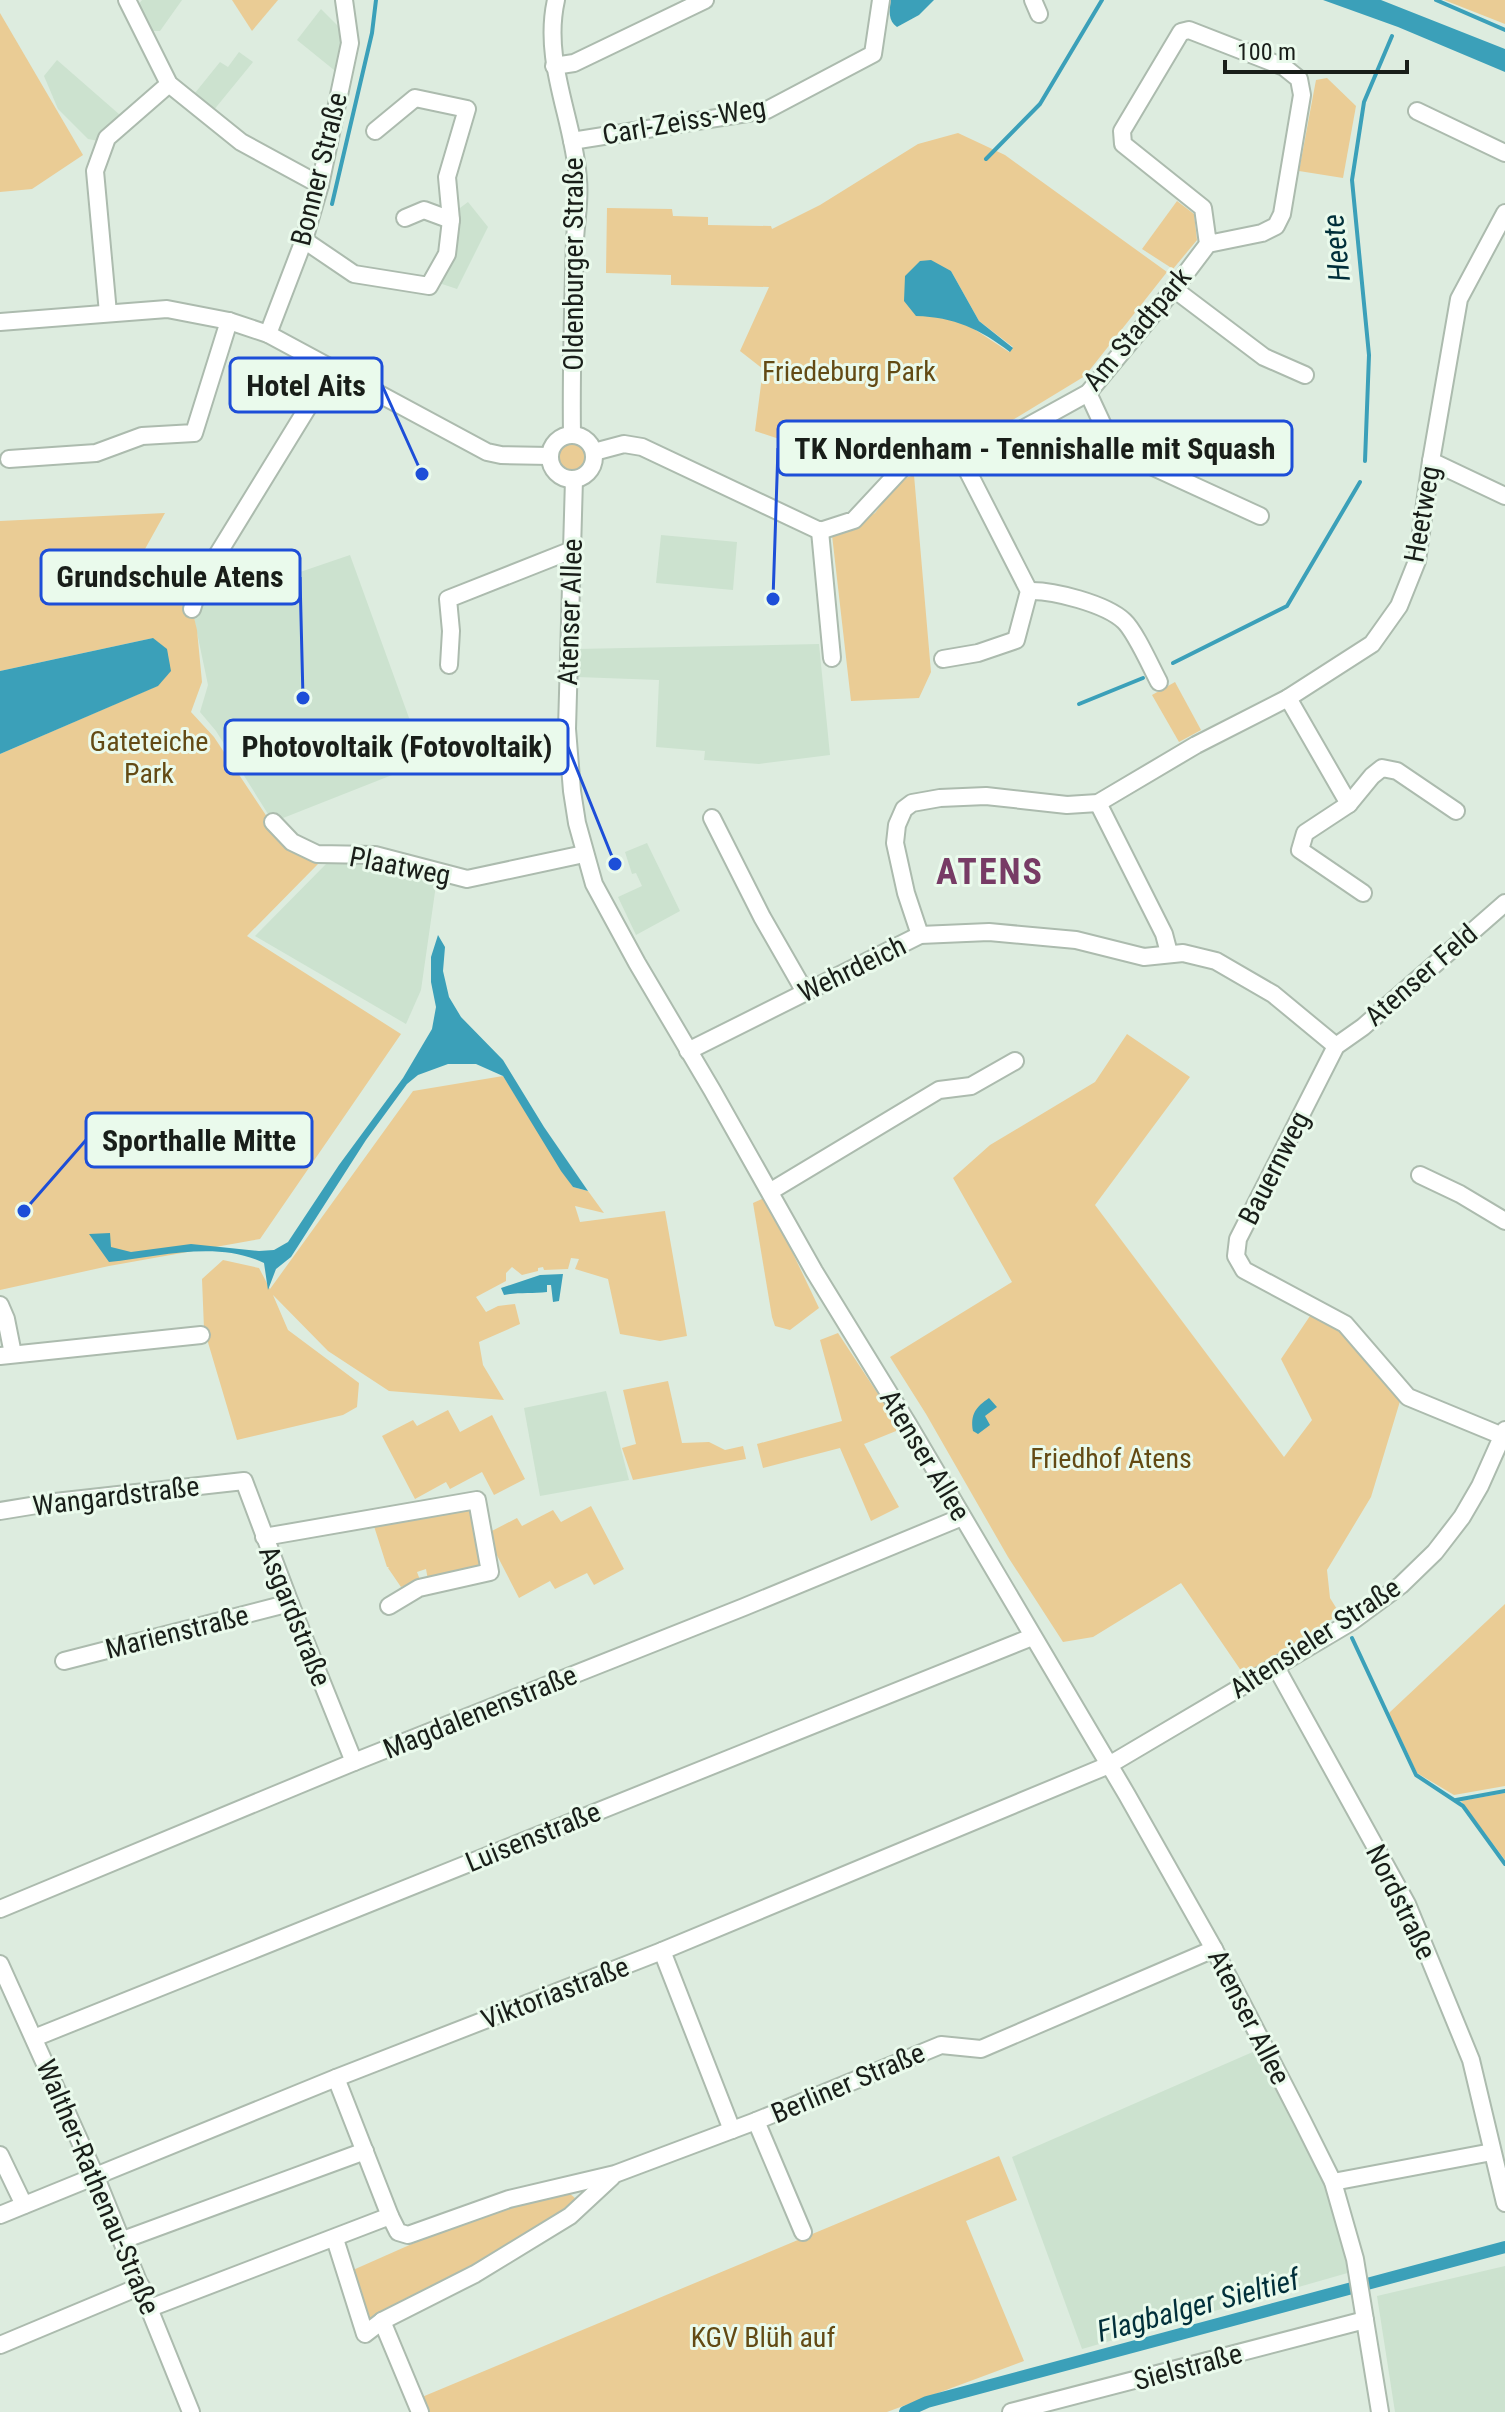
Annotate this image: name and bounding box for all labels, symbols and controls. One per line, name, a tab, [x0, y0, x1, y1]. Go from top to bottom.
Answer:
scale bar	[1225, 24, 1407, 74]
text: 100 m	[1237, 38, 1296, 66]
street label: Bonner Straße	[284, 89, 354, 249]
street label: Carl-Zeiss-Weg	[600, 90, 768, 152]
street label: Oldenburger Straße	[557, 157, 590, 371]
water label: Heete	[1315, 213, 1357, 283]
street label: Am Stadtpark	[1076, 260, 1198, 397]
park label: Friedeburg Park	[762, 355, 936, 388]
callout: Hotel Aits	[230, 358, 382, 412]
text: Hotel Aits	[246, 368, 366, 403]
callout: TK Nordenham - Tennishalle mit Squash	[778, 421, 1292, 475]
text: TK Nordenham - Tennishalle mit Squash	[794, 431, 1276, 466]
street label: Heetweg	[1397, 463, 1447, 565]
street label: Atenser Allee	[551, 538, 589, 686]
callout: Grundschule Atens	[41, 550, 300, 604]
text: Grundschule Atens	[56, 559, 284, 594]
callout: Photovoltaik (Fotovoltaik)	[225, 720, 568, 774]
park label: Gateteiche Park	[90, 725, 208, 790]
text: Photovoltaik (Fotovoltaik)	[242, 729, 552, 764]
street label: Plaatweg	[347, 840, 453, 892]
district label: ATENS	[936, 851, 1044, 893]
street label: Atenser Feld	[1358, 917, 1484, 1033]
street label: Wehrdeich	[793, 929, 911, 1009]
street label: Bauernweg	[1231, 1106, 1317, 1230]
callout: Sporthalle Mitte	[86, 1113, 312, 1167]
text: Sporthalle Mitte	[102, 1123, 296, 1158]
street label: Atenser Allee	[873, 1384, 977, 1526]
park label: Friedhof Atens	[1030, 1442, 1192, 1475]
street label: Wangardstraße	[31, 1469, 201, 1523]
street label: Asgardstraße	[252, 1541, 338, 1691]
street label: Altensieler Straße	[1224, 1571, 1406, 1705]
street label: Marienstraße	[102, 1598, 252, 1666]
street label: Magdalenenstraße	[378, 1658, 582, 1766]
street label: Luisenstraße	[461, 1795, 605, 1879]
street label: Nordstraße	[1359, 1839, 1443, 1965]
street label: Atenser Allee	[1201, 1944, 1297, 2090]
street label: Viktoriastraße	[477, 1950, 633, 2036]
street label: Berliner Straße	[766, 2036, 930, 2130]
street label: Walther-Rathenau-Straße	[29, 2055, 167, 2319]
water label: Flagbalger Sieltief	[1093, 2260, 1306, 2349]
park label: KGV Blüh auf	[691, 2321, 835, 2354]
street label: Sielstraße	[1130, 2337, 1246, 2397]

